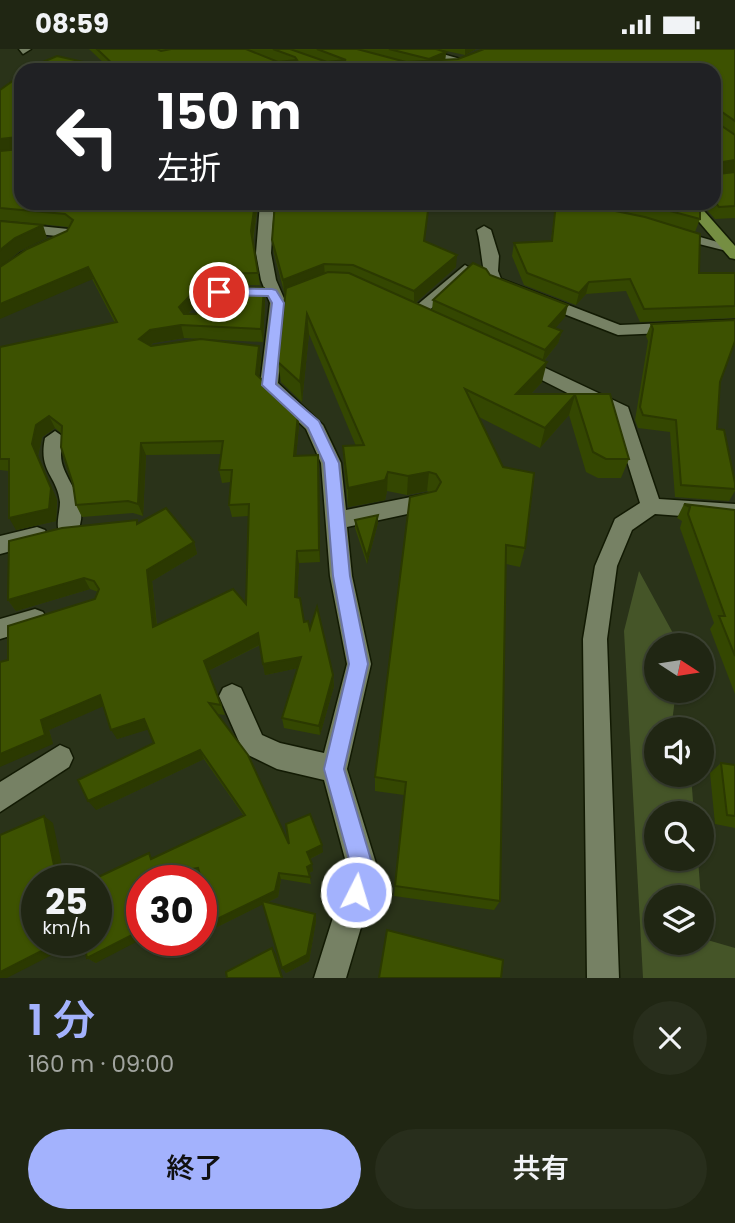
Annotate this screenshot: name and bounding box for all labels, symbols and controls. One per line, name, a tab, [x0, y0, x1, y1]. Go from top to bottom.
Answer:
text: 08:59	[35, 6, 109, 42]
text: 150 m	[157, 78, 302, 146]
icon: left	[42, 91, 133, 182]
text: 左折	[157, 145, 221, 190]
pin	[189, 262, 249, 322]
icon: arrive	[200, 273, 238, 311]
north arrow	[644, 633, 714, 703]
map controls	[644, 633, 714, 955]
button: sound	[644, 717, 714, 787]
button: search	[644, 801, 714, 871]
position arrow	[319, 855, 393, 929]
speed limit sign: 30	[126, 865, 217, 956]
text: 25	[45, 877, 88, 926]
button: layers	[644, 885, 714, 955]
text: km/h	[43, 915, 90, 940]
text: 1 分	[28, 991, 95, 1050]
button: close	[633, 1001, 707, 1075]
text: 160 m · 09:00	[28, 1048, 174, 1080]
button: 終了	[28, 1129, 361, 1209]
button: 共有	[375, 1129, 707, 1209]

